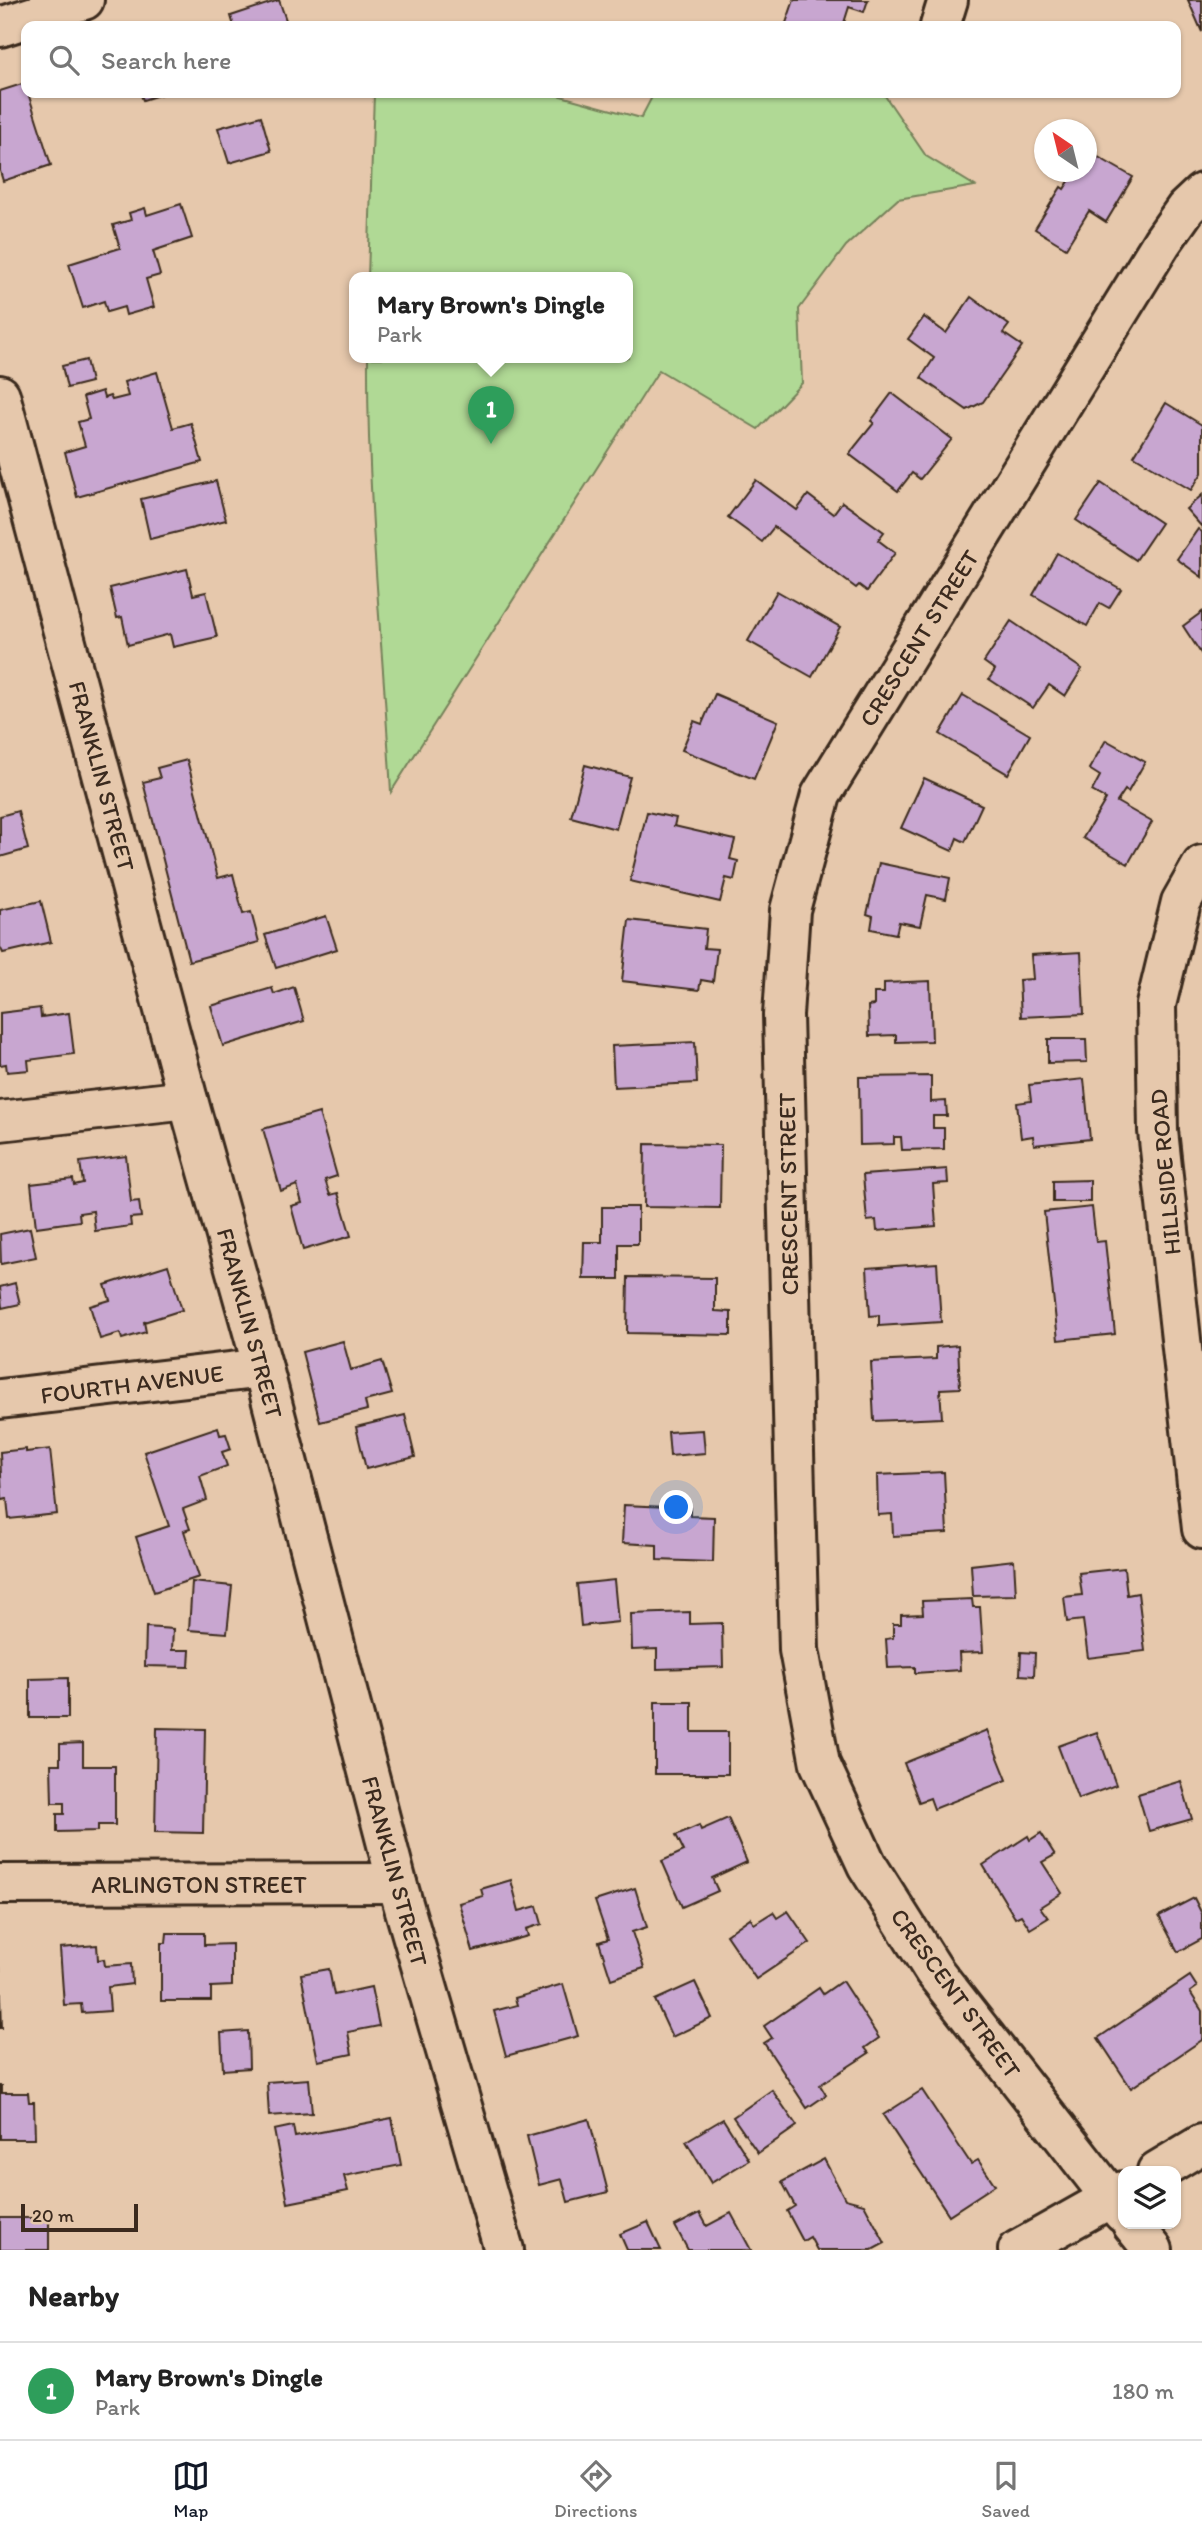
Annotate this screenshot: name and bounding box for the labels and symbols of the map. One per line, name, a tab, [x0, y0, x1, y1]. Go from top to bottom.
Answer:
north arrow	[1034, 119, 1097, 182]
pin: 1	[468, 386, 514, 444]
street label: CRESCENT STREET	[853, 544, 985, 732]
street label: FRANKLIN STREET	[63, 678, 141, 875]
street label: HILLSIDE ROAD	[1143, 1088, 1187, 1256]
street label: CRESCENT STREET	[772, 1092, 804, 1296]
street label: FRANKLIN STREET	[211, 1225, 289, 1422]
street label: FOURTH AVENUE	[39, 1358, 225, 1410]
your location	[659, 1490, 693, 1524]
street label: FRANKLIN STREET	[356, 1773, 434, 1970]
street label: ARLINGTON STREET	[91, 1870, 307, 1899]
street label: CRESCENT STREET	[885, 1902, 1028, 2084]
scale bar	[21, 2201, 138, 2233]

